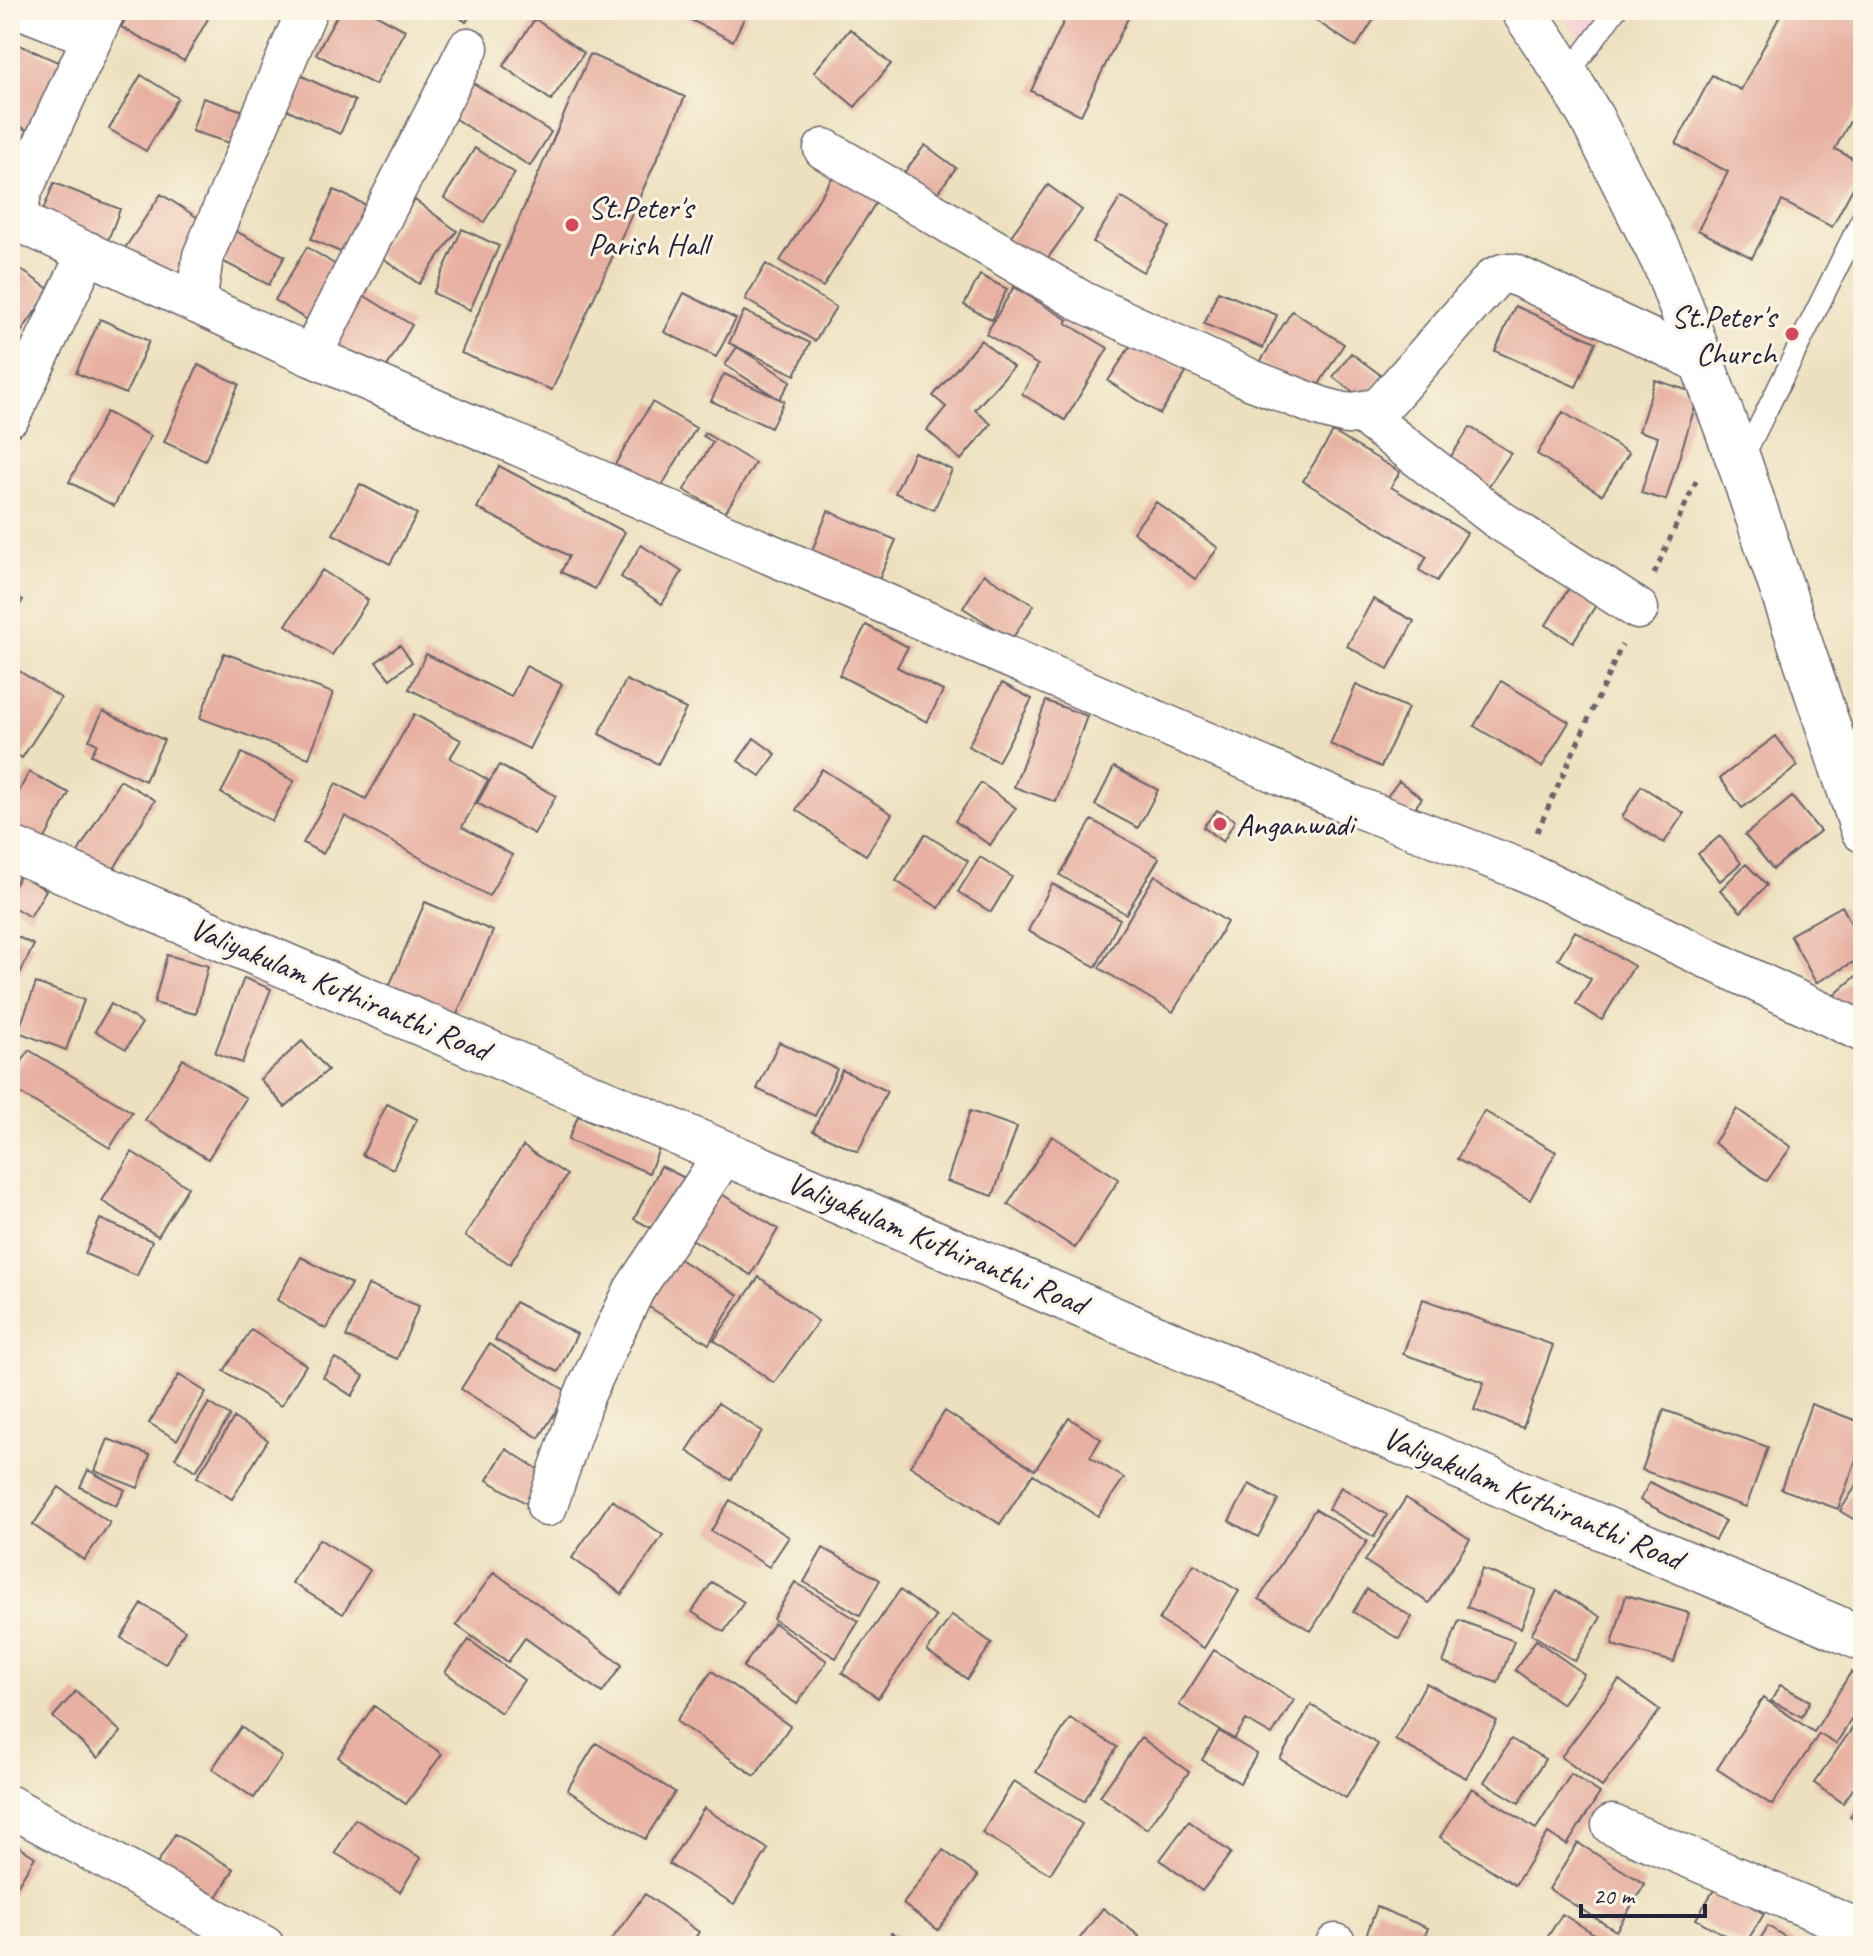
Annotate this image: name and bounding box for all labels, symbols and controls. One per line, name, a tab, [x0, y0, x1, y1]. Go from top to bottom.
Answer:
place label: St.Peter's Parish Hall	[588, 187, 714, 265]
marker: St.Peter's Parish Hall	[563, 216, 581, 234]
place label: St.Peter's Church	[1671, 296, 1779, 374]
marker: St.Peter's Church	[1783, 325, 1801, 343]
place label: Anganwadi	[1236, 804, 1358, 845]
marker: Anganwadi	[1211, 815, 1229, 833]
street label: Valiyakulam Kuthiranthi Road	[184, 907, 500, 1072]
street label: Valiyakulam Kuthiranthi Road	[781, 1161, 1097, 1326]
street label: Valiyakulam Kuthiranthi Road	[1377, 1416, 1693, 1581]
scale bar	[1581, 1868, 1705, 1918]
text: 20 m	[1593, 1881, 1636, 1911]

